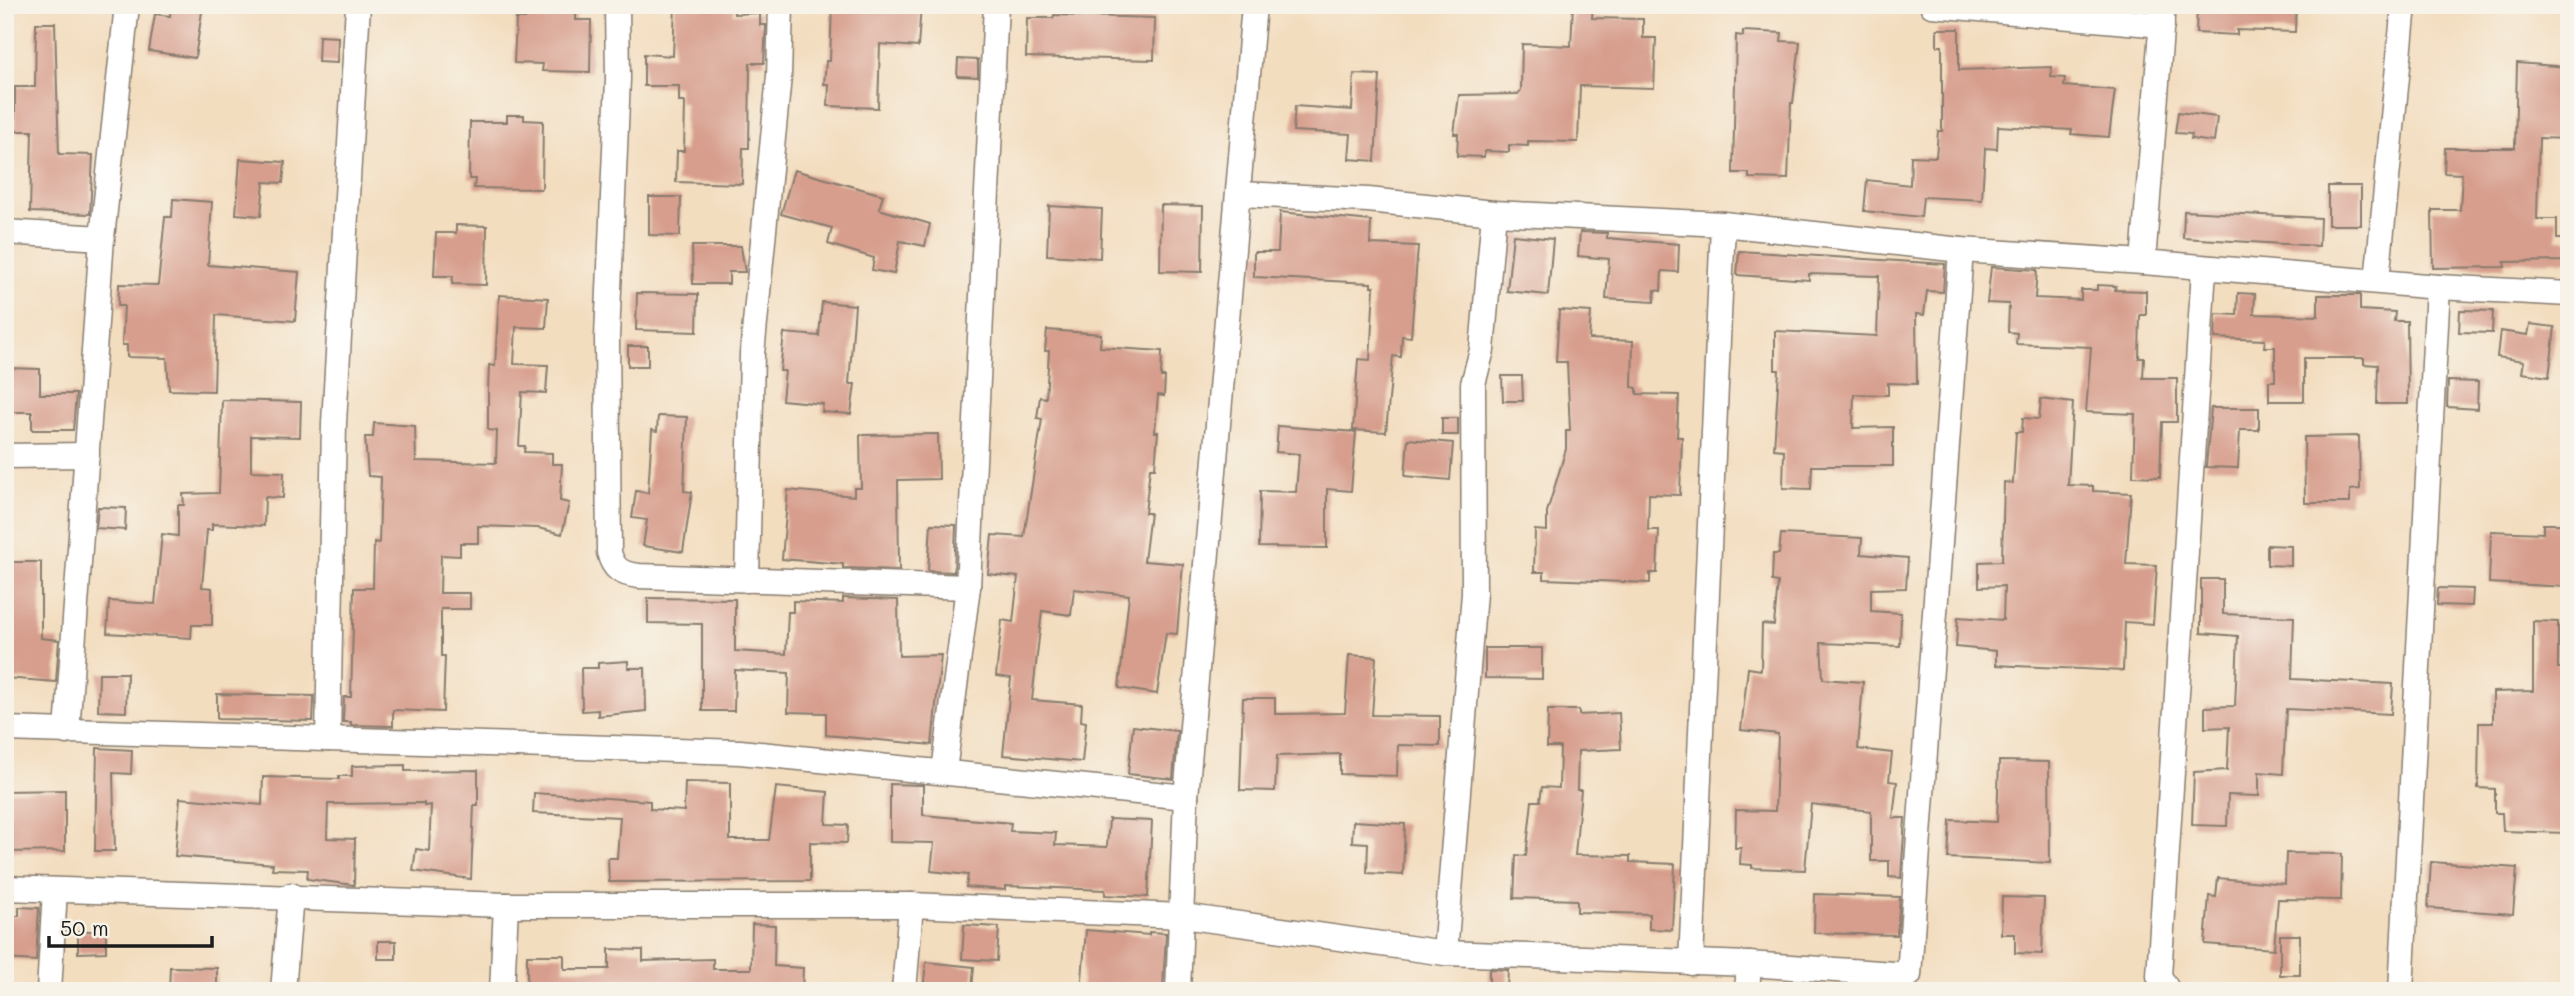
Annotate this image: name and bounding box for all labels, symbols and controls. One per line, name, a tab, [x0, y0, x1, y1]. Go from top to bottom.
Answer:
scale bar	[49, 905, 212, 949]
text: 50 m	[60, 914, 109, 941]

